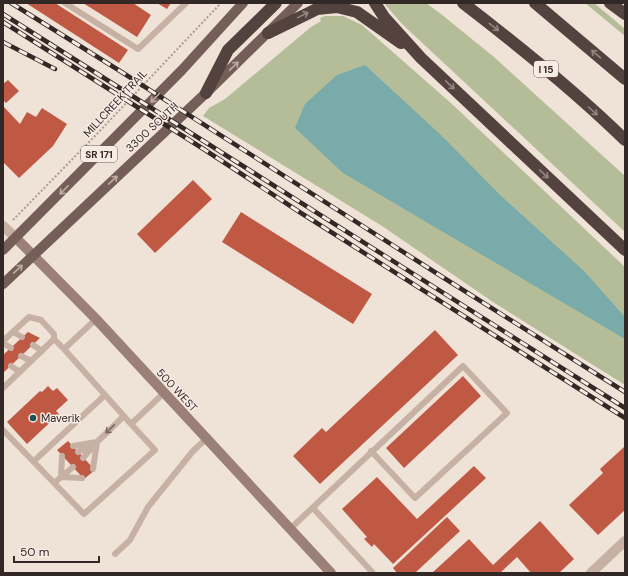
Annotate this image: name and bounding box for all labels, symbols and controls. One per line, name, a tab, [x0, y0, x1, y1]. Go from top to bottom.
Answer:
one-way arrow	[297, 11, 309, 18]
one-way arrow	[489, 23, 500, 31]
one-way arrow	[590, 49, 601, 58]
one-way arrow	[229, 61, 239, 71]
road number: I 15	[534, 61, 558, 77]
street label: MILLCREEK TRAIL	[80, 66, 150, 140]
one-way arrow	[445, 80, 455, 89]
one-way arrow	[150, 93, 160, 103]
street label: 3300 SOUTH	[123, 99, 181, 155]
one-way arrow	[588, 106, 599, 115]
road number: SR 171	[81, 146, 117, 162]
one-way arrow	[539, 169, 549, 179]
one-way arrow	[108, 176, 118, 185]
one-way arrow	[59, 185, 68, 195]
one-way arrow	[13, 265, 23, 274]
street label: 500 WEST	[153, 366, 201, 414]
place label: Maverik	[41, 411, 81, 425]
marker: Maverik	[28, 413, 38, 423]
one-way arrow	[105, 424, 115, 434]
scale bar	[14, 538, 99, 564]
text: 50 m	[20, 544, 49, 560]

